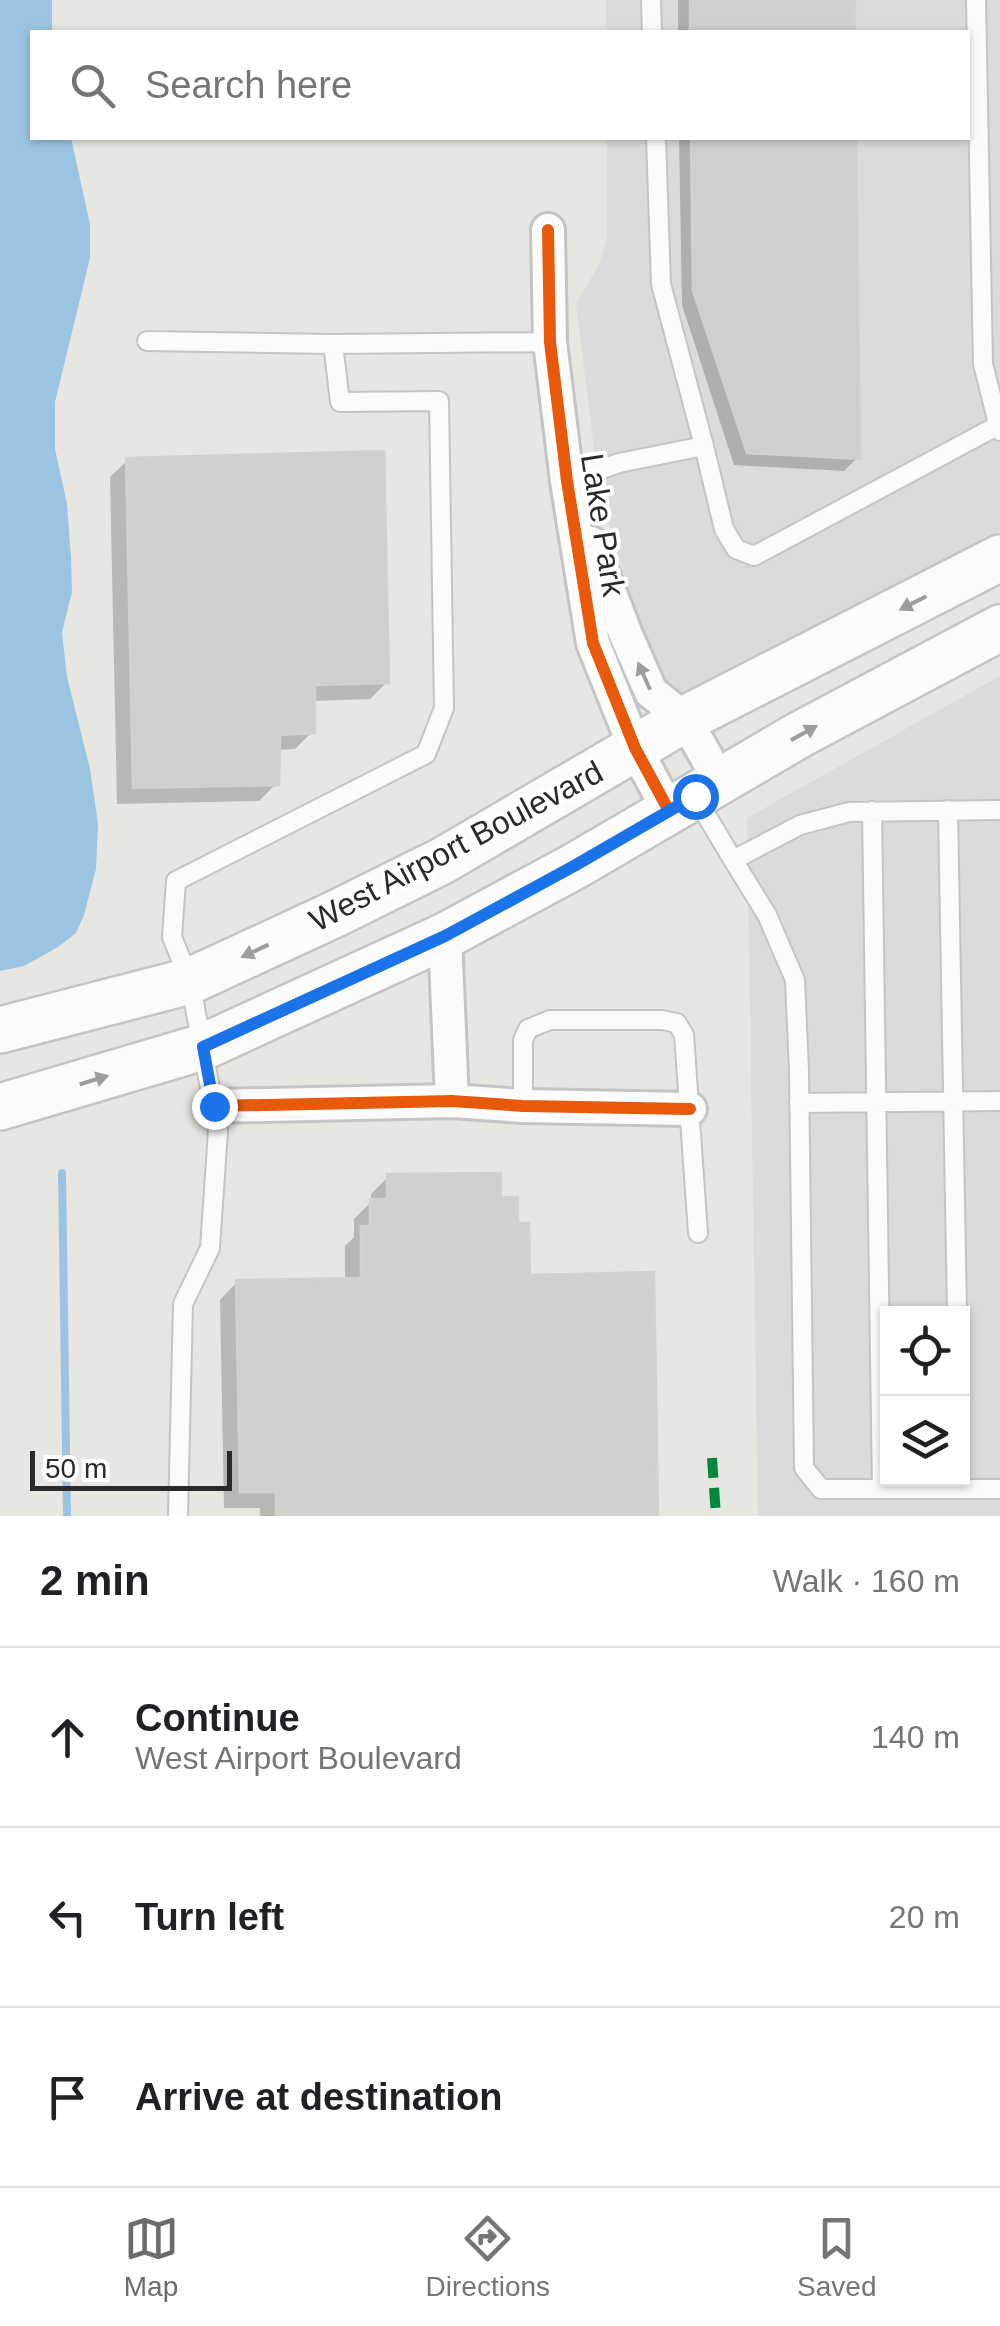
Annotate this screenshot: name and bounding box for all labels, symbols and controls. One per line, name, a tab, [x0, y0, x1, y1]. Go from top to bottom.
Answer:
search box	[30, 30, 970, 140]
icon: search	[65, 58, 120, 113]
text: Search here	[145, 64, 352, 106]
street label: Lake Park	[574, 451, 632, 600]
one-way arrow	[899, 594, 928, 611]
one-way arrow	[636, 661, 652, 691]
one-way arrow	[790, 724, 819, 741]
street label: West Airport Boulevard	[303, 753, 609, 939]
route start	[673, 774, 719, 820]
one-way arrow	[240, 942, 269, 959]
one-way arrow	[79, 1072, 110, 1087]
route end	[192, 1084, 238, 1130]
map controls	[880, 1306, 970, 1486]
button: locate	[880, 1306, 970, 1396]
button: layers	[880, 1396, 970, 1486]
scale bar	[30, 1446, 232, 1490]
text: 50 m	[45, 1453, 107, 1484]
text: 2 min	[40, 1557, 150, 1604]
text: Walk · 160 m	[773, 1563, 960, 1599]
text: Continue	[135, 1697, 300, 1739]
icon: ahead	[40, 1710, 95, 1765]
text: 140 m	[871, 1719, 960, 1755]
text: West Airport Boulevard	[135, 1740, 462, 1776]
icon: left	[40, 1890, 95, 1945]
text: Turn left	[135, 1896, 284, 1938]
text: 20 m	[889, 1899, 960, 1935]
icon: arrive	[40, 2070, 95, 2125]
text: Arrive at destination	[135, 2076, 502, 2118]
tab: Map	[124, 2211, 179, 2303]
tab: Directions	[426, 2211, 550, 2303]
tab: Saved	[797, 2211, 876, 2303]

